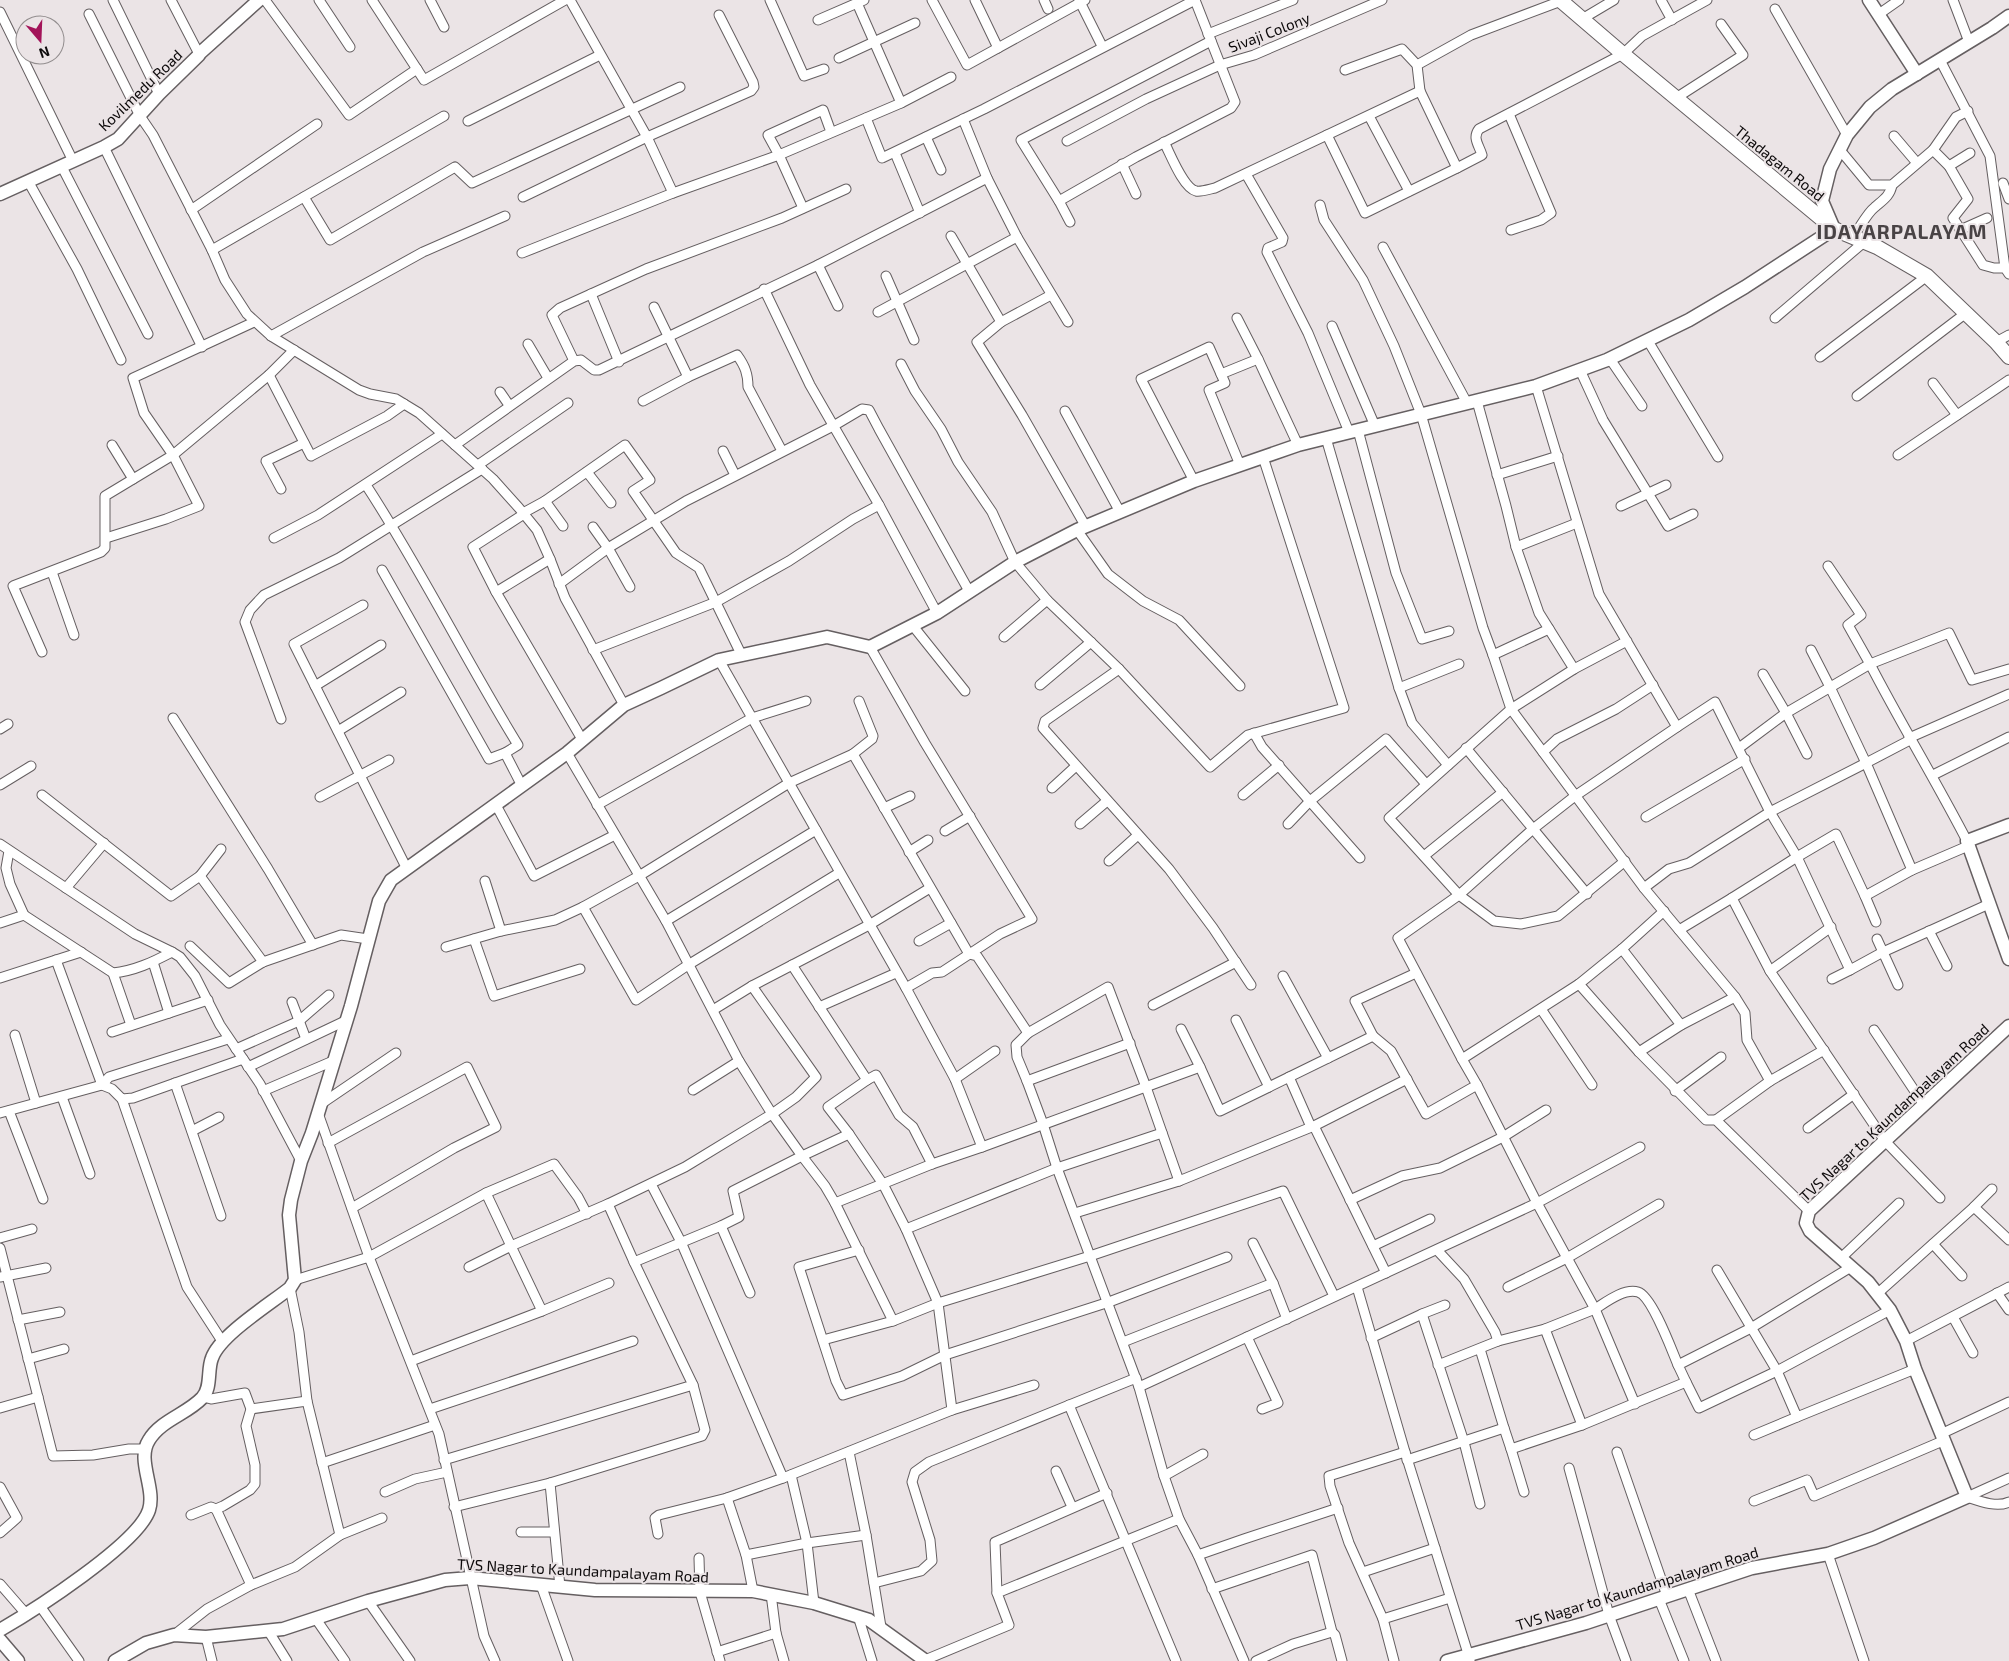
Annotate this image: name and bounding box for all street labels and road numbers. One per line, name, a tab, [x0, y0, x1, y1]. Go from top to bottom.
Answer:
street label: Sivaji Colony	[1226, 8, 1313, 57]
street label: Kovilmedu Road	[94, 46, 186, 134]
street label: Thadagam Road	[1732, 121, 1828, 205]
street label: TVS Nagar to Kaundampalayam Road	[1796, 1019, 1992, 1205]
street label: TVS Nagar to Kaundampalayam Road	[1514, 1542, 1760, 1634]
street label: TVS Nagar to Kaundampalayam Road	[456, 1554, 710, 1586]

